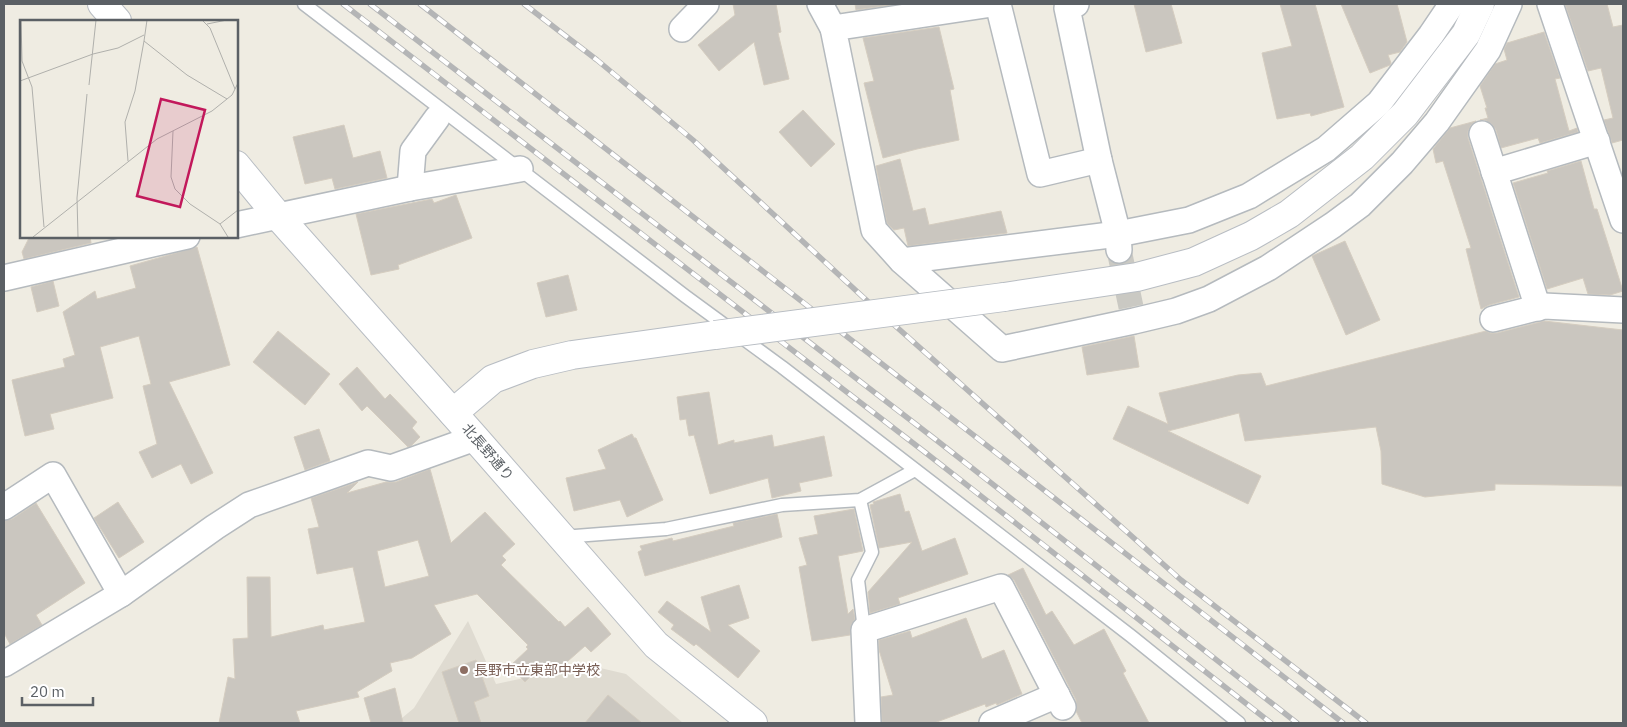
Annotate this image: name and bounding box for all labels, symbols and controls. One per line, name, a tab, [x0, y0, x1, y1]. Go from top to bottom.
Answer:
inset map	[20, 20, 238, 238]
street label: 北長野通り	[458, 420, 518, 484]
place label: 長野市立東部中学校	[474, 661, 600, 679]
marker: 長野市立東部中学校	[458, 664, 470, 676]
scale bar	[22, 674, 94, 706]
text: 20 m	[30, 682, 65, 701]

